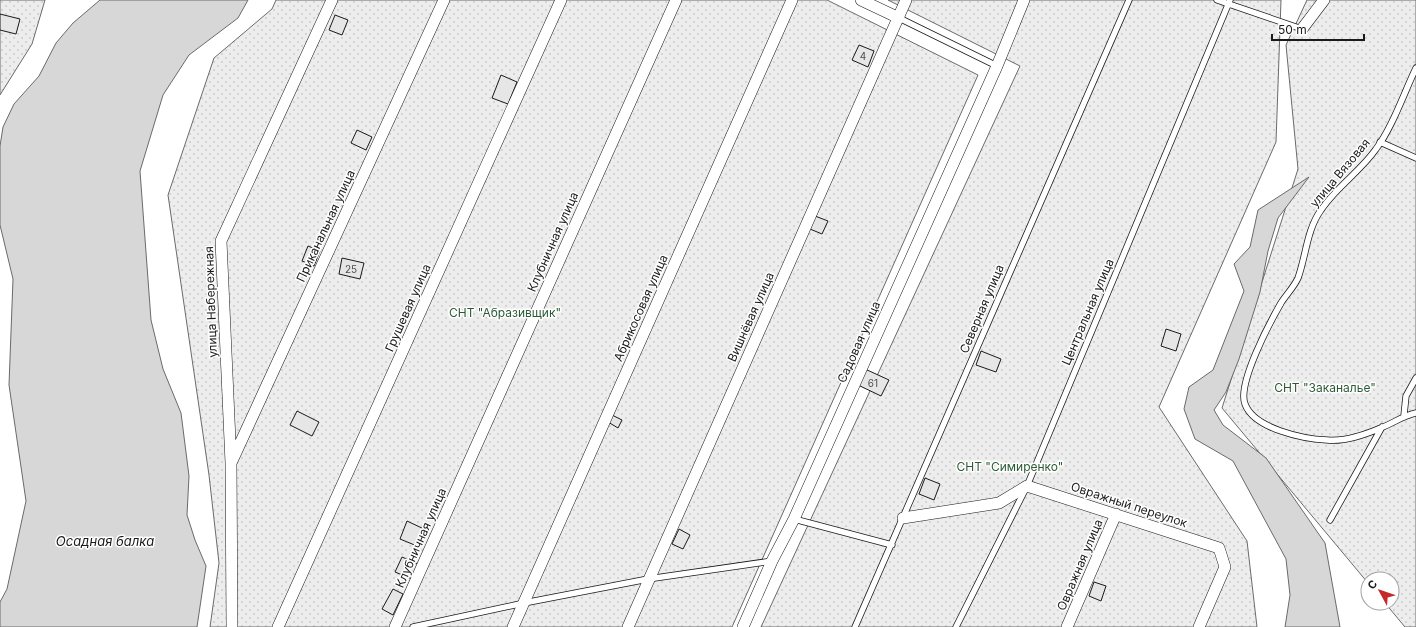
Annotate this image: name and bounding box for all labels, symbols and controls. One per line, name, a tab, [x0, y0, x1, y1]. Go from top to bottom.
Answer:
scale bar	[1272, 16, 1364, 42]
text: 50 m	[1278, 22, 1307, 37]
house number: 4	[860, 50, 866, 62]
street label: улица Вязовая	[1306, 135, 1373, 210]
street label: Приканальная улица	[293, 167, 358, 284]
street label: Клубничная улица	[524, 190, 581, 294]
street label: улица Набережная	[201, 246, 220, 358]
street label: Абрикосовая улица	[610, 252, 671, 363]
street label: Центральная улица	[1058, 256, 1117, 367]
street label: Грушевая улица	[381, 262, 434, 354]
street label: Северная улица	[956, 262, 1007, 355]
house number: 25	[345, 263, 357, 275]
street label: Вишнёвая улица	[724, 270, 777, 364]
street label: Садовая улица	[834, 299, 883, 385]
park label: СНТ "Абразивщик"	[449, 305, 561, 320]
house number: 61	[868, 377, 878, 389]
park label: СНТ "Заканалье"	[1274, 380, 1376, 395]
park label: СНТ "Симиренко"	[957, 459, 1063, 474]
street label: Овражный переулок	[1069, 479, 1190, 531]
street label: Клубничная улица	[392, 486, 449, 590]
street label: Овражная улица	[1054, 517, 1106, 613]
water label: Осадная балка	[56, 533, 154, 549]
north arrow	[1360, 571, 1400, 611]
text: С	[1364, 577, 1380, 592]

